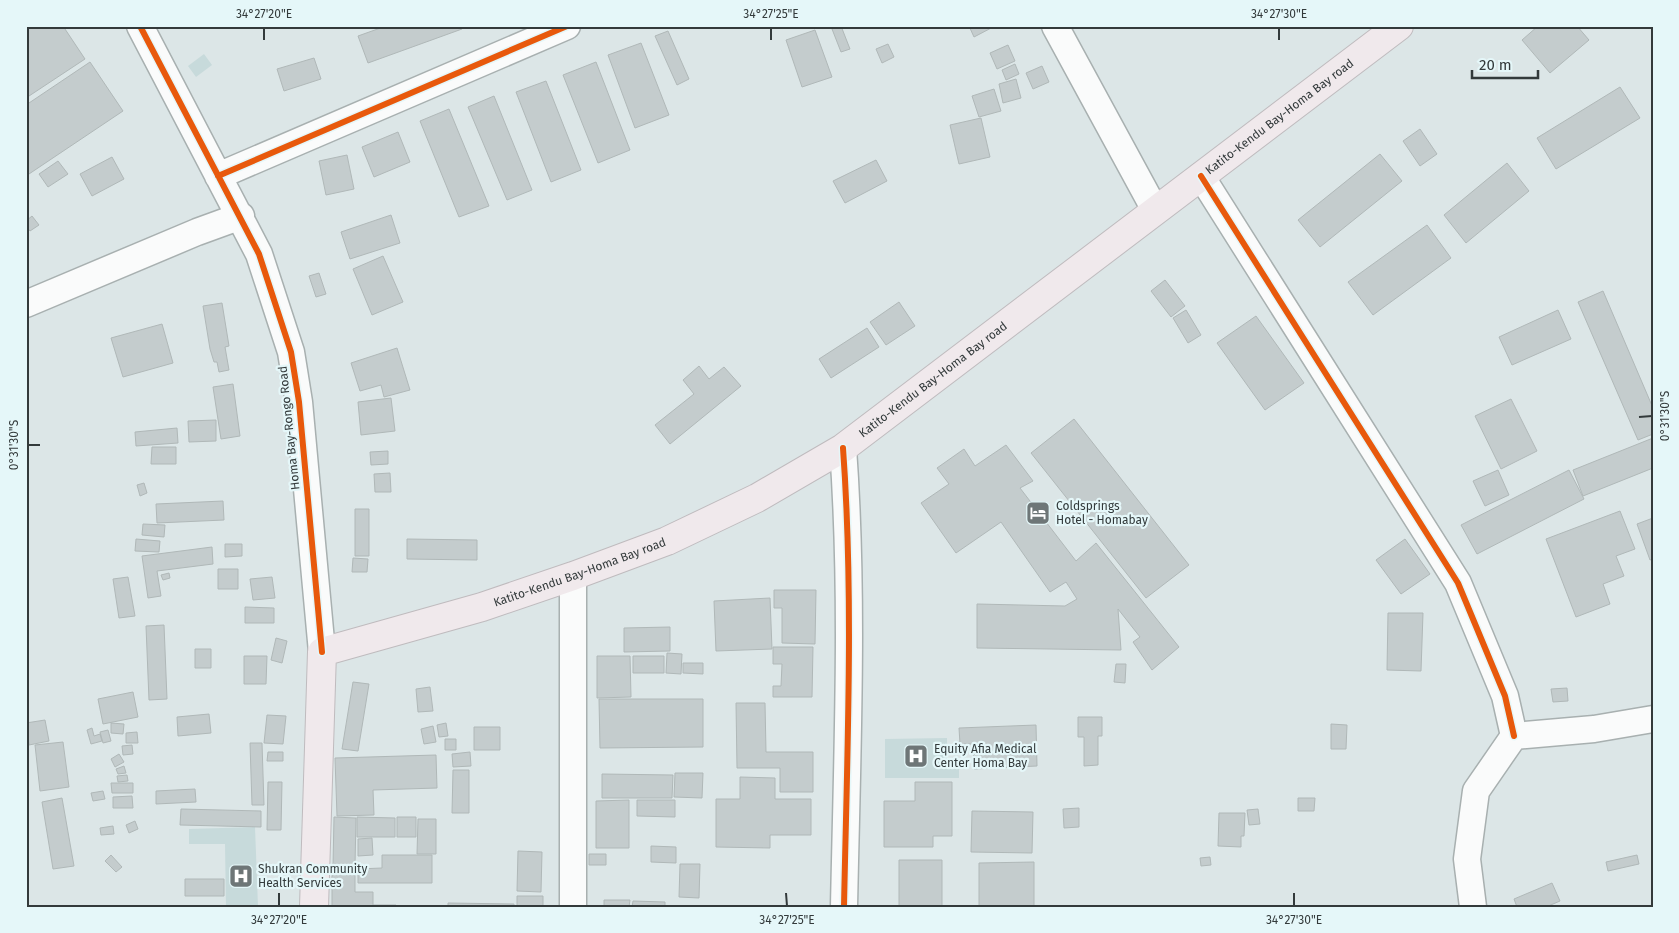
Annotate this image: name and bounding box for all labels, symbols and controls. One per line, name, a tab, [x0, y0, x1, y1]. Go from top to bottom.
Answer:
text: 34°27'20"E	[236, 7, 292, 21]
text: 34°27'25"E	[743, 7, 799, 21]
text: 34°27'30"E	[1251, 7, 1307, 21]
scale bar	[1472, 48, 1538, 80]
street label: Katito-Kendu Bay-Homa Bay road	[1203, 56, 1356, 177]
text: 20 m	[1479, 56, 1512, 74]
street label: Katito-Kendu Bay-Homa Bay road	[856, 319, 1010, 440]
street label: Homa Bay-Rongo Road	[276, 365, 302, 491]
text: 0°31'30"S	[1658, 390, 1672, 441]
text: 0°31'30"S	[7, 419, 21, 470]
place label: Coldsprings Hotel - Homabay	[1056, 499, 1148, 527]
hotel icon: Coldsprings Hotel - Homabay	[1025, 500, 1051, 526]
street label: Katito-Kendu Bay-Homa Bay road	[492, 535, 668, 610]
place label: Equity Afia Medical Center Homa Bay	[934, 742, 1037, 770]
hospital icon: Equity Afia Medical Center Homa Bay	[903, 743, 929, 769]
place label: Shukran Community Health Services	[258, 862, 367, 890]
hospital icon: Shukran Community Health Services	[228, 863, 254, 889]
text: 34°27'20"E	[251, 913, 307, 927]
text: 34°27'25"E	[759, 913, 815, 927]
text: 34°27'30"E	[1266, 913, 1322, 927]

